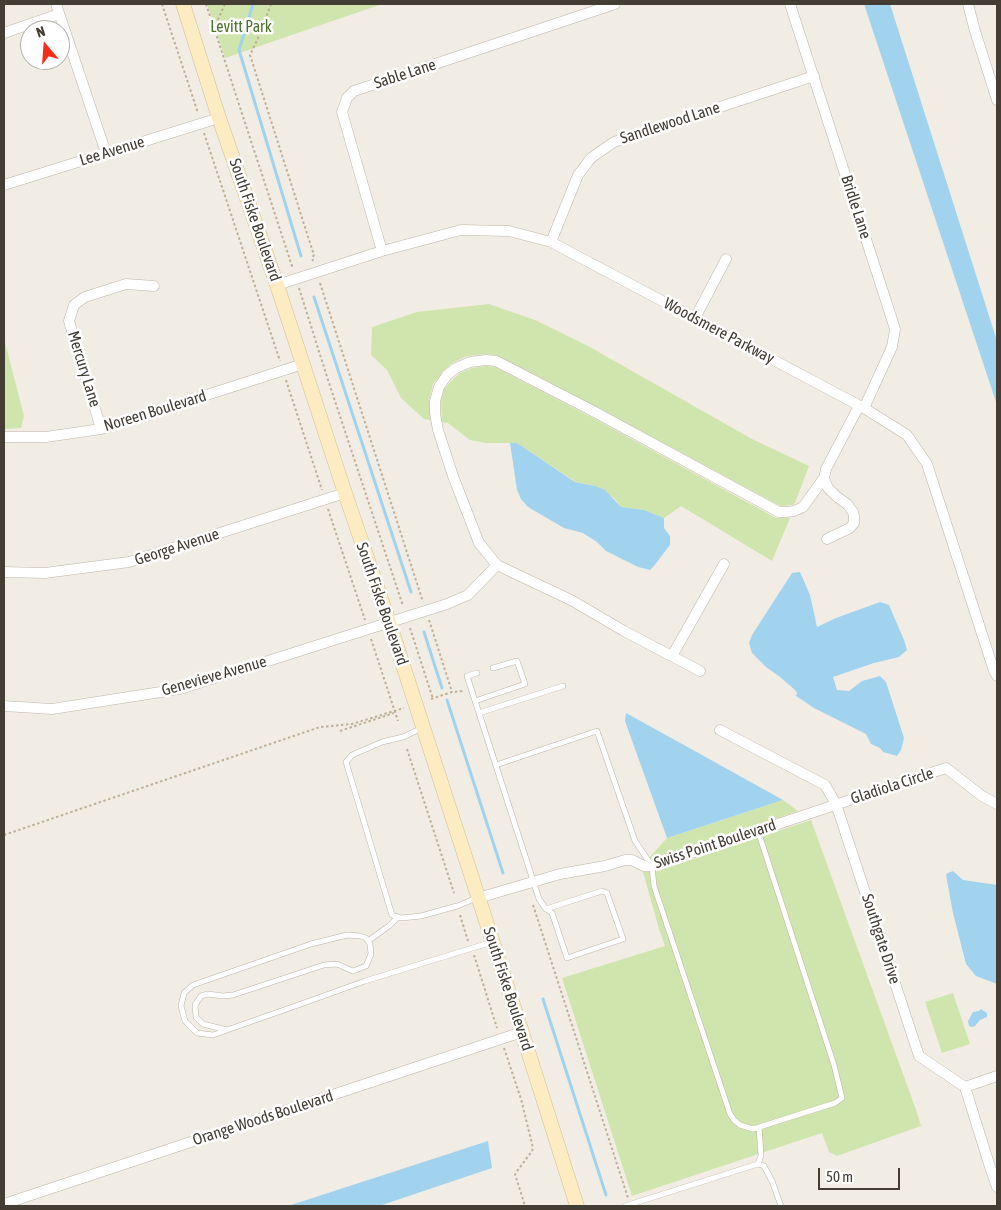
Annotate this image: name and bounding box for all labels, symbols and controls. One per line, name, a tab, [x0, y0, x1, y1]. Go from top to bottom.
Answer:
park label: Levitt Park	[210, 17, 272, 37]
north arrow	[20, 20, 70, 70]
text: N	[34, 23, 47, 41]
street label: Sable Lane	[372, 55, 438, 93]
street label: Sandlewood Lane	[618, 98, 722, 148]
street label: Lee Avenue	[77, 132, 147, 170]
street label: South Fiske Boulevard	[225, 156, 285, 284]
street label: Bridle Lane	[837, 173, 875, 241]
street label: Woodsmere Parkway	[660, 294, 778, 368]
street label: Mercury Lane	[63, 329, 105, 409]
street label: Noreen Boulevard	[101, 386, 209, 436]
street label: George Avenue	[132, 524, 222, 570]
street label: South Fiske Boulevard	[352, 540, 412, 668]
street label: Genevieve Avenue	[159, 652, 269, 700]
street label: Gladiola Circle	[848, 764, 936, 808]
street label: Swiss Point Boulevard	[652, 815, 778, 873]
street label: Southgate Drive	[857, 892, 905, 986]
street label: South Fiske Boulevard	[479, 925, 537, 1053]
street label: Orange Woods Boulevard	[190, 1086, 336, 1150]
scale bar	[821, 1158, 904, 1190]
text: 50 m	[826, 1168, 853, 1185]

